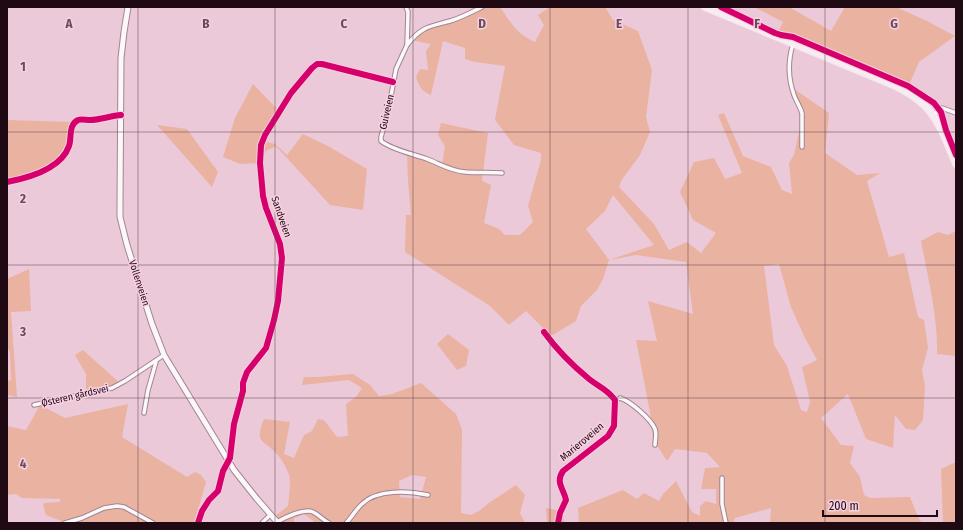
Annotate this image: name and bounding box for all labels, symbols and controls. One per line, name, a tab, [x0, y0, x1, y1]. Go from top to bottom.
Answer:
text: A	[64, 16, 73, 31]
text: B	[202, 16, 210, 31]
text: C	[341, 16, 348, 31]
text: D	[478, 16, 486, 31]
text: E	[616, 16, 622, 31]
text: F	[754, 16, 760, 31]
text: G	[890, 16, 898, 31]
text: 1	[20, 59, 26, 74]
street label: Guiveien	[377, 93, 397, 131]
text: 2	[19, 191, 26, 206]
street label: Sandveien	[268, 195, 294, 239]
street label: Vollenveien	[126, 259, 152, 307]
text: 3	[19, 324, 26, 339]
street label: Østeren gårdsvei	[40, 381, 110, 410]
street label: Marieroveien	[558, 420, 606, 464]
text: 4	[20, 456, 27, 471]
scale bar	[823, 492, 937, 518]
text: 200 m	[829, 499, 859, 513]

